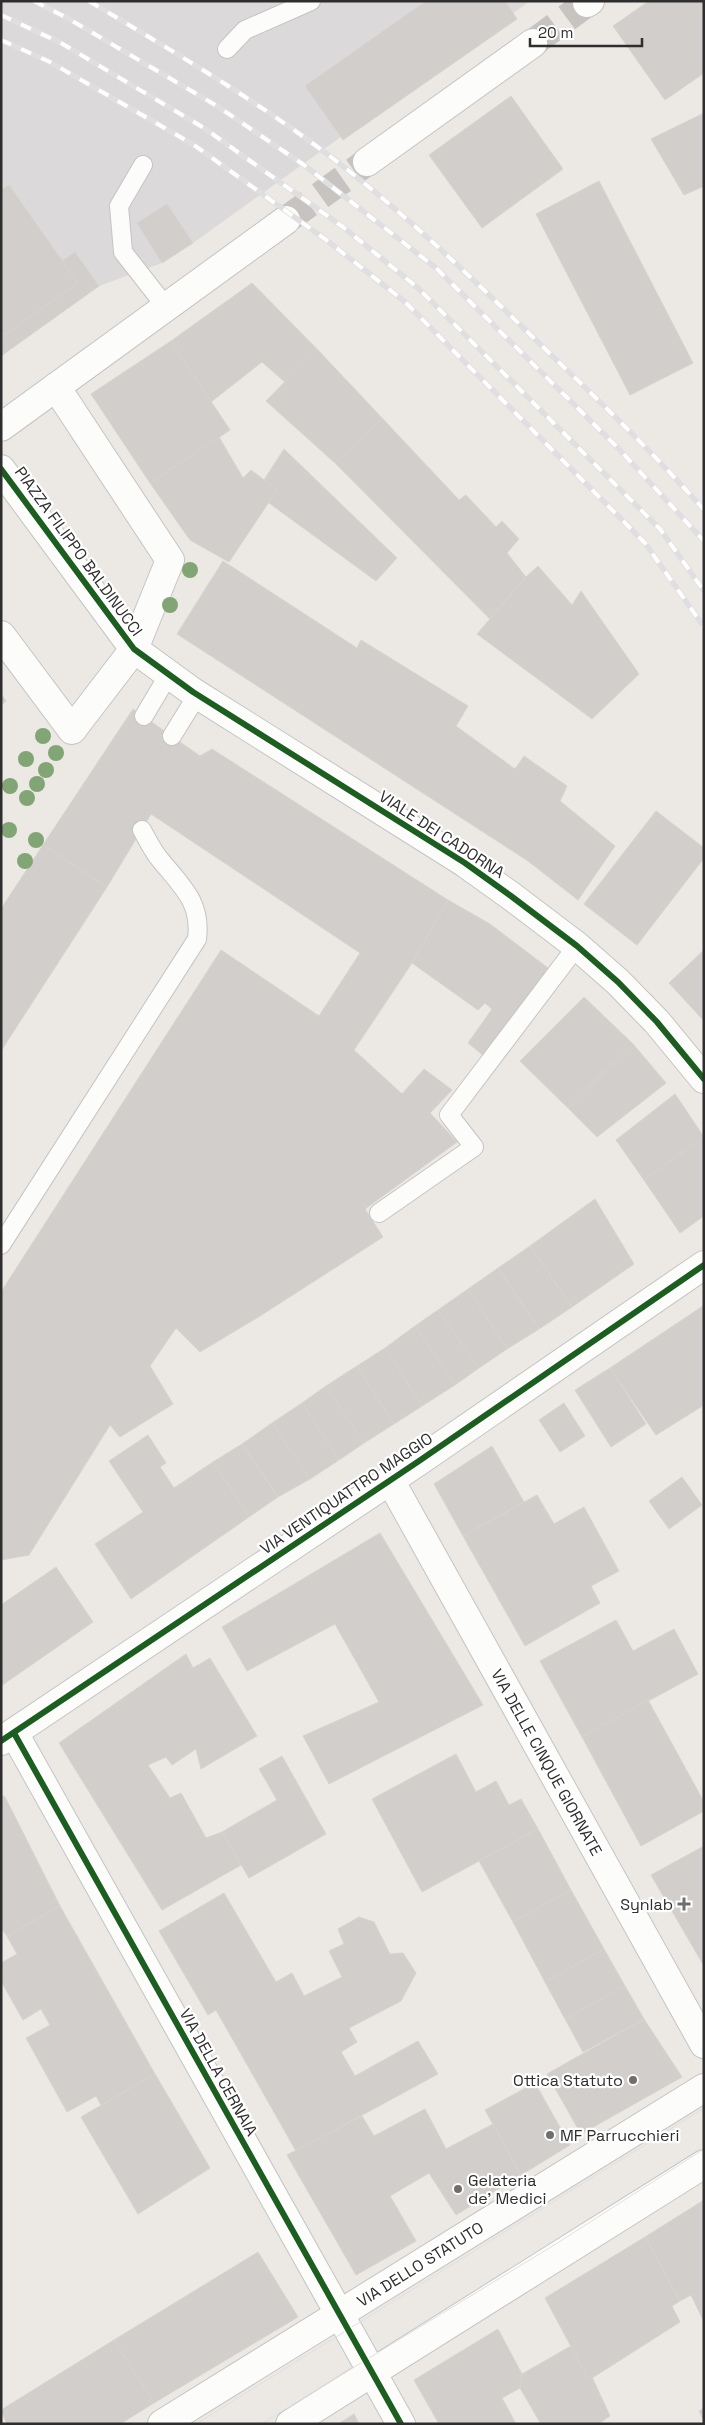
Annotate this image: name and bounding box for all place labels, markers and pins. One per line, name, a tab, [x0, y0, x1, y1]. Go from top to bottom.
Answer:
place label: Synlab	[620, 1894, 673, 1915]
marker: Synlab	[677, 1897, 691, 1911]
place label: Ottica Statuto	[513, 2070, 623, 2091]
marker: Ottica Statuto	[627, 2074, 639, 2086]
place label: MF Parrucchieri	[560, 2125, 679, 2146]
marker: MF Parrucchieri	[544, 2129, 556, 2141]
place label: Gelateria de' Medici	[468, 2170, 546, 2209]
marker: Gelateria de' Medici	[452, 2183, 464, 2195]

